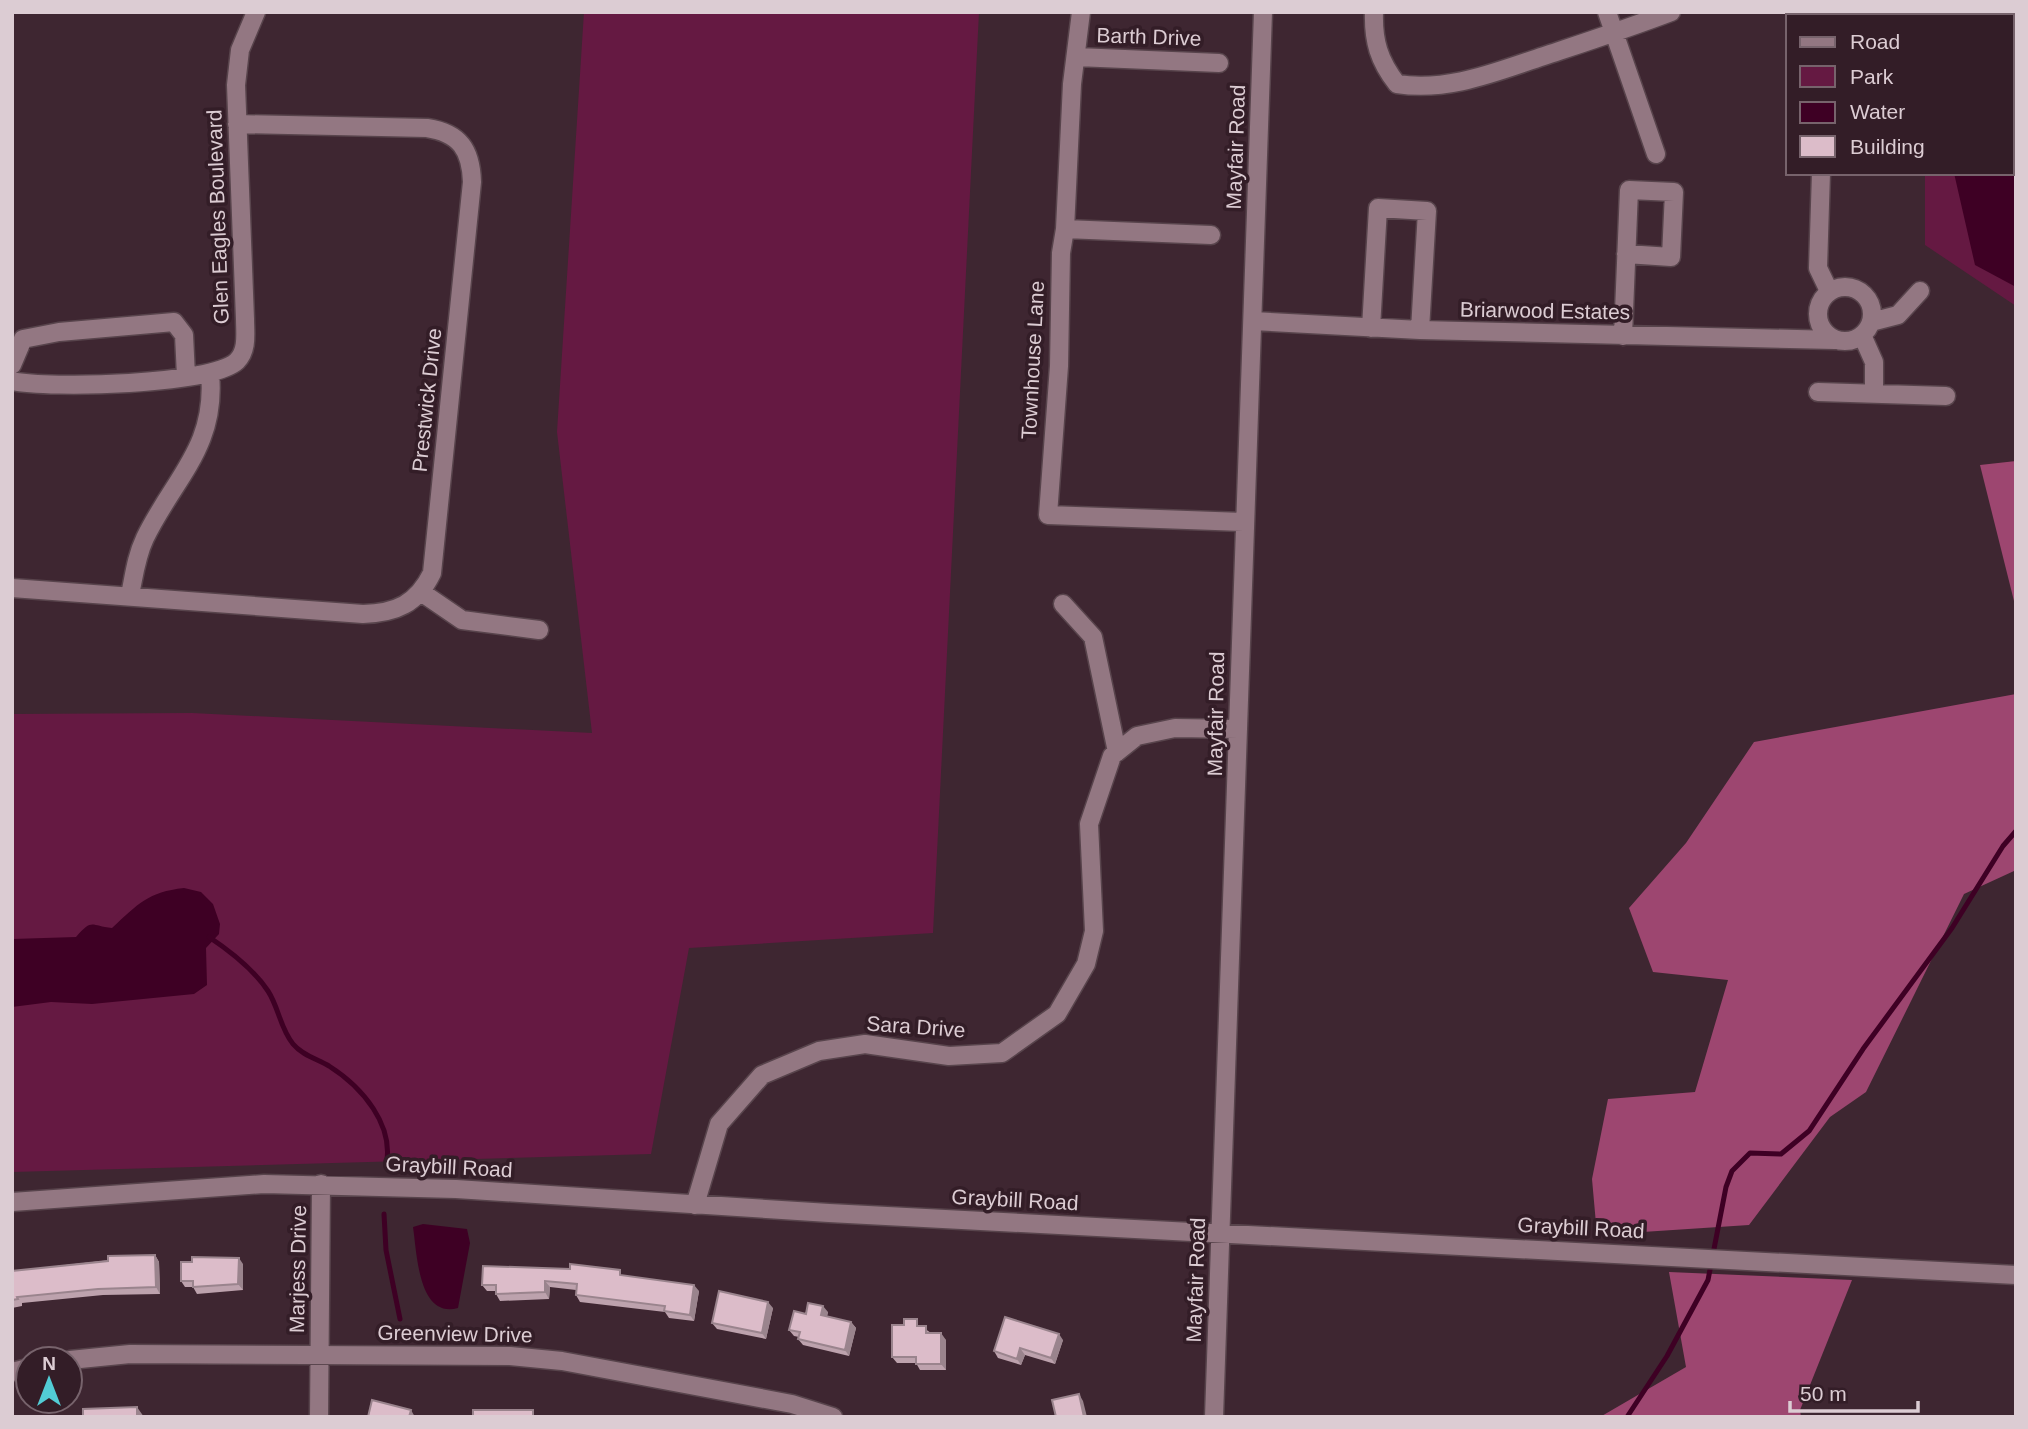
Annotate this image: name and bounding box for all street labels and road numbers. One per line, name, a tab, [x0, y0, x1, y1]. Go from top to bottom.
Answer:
street label: Barth Drive	[1096, 23, 1202, 50]
street label: Mayfair Road	[1222, 84, 1249, 210]
street label: Glen Eagles Boulevard	[202, 109, 233, 325]
street label: Townhouse Lane	[1017, 280, 1048, 440]
street label: Briarwood Estates	[1460, 298, 1630, 323]
street label: Prestwick Drive	[408, 327, 446, 473]
street label: Mayfair Road	[1203, 651, 1228, 777]
street label: Sara Drive	[866, 1012, 966, 1041]
street label: Graybill Road	[385, 1152, 513, 1181]
street label: Graybill Road	[951, 1185, 1079, 1214]
street label: Marjess Drive	[285, 1205, 310, 1333]
street label: Graybill Road	[1517, 1213, 1645, 1242]
street label: Mayfair Road	[1182, 1217, 1209, 1343]
street label: Greenview Drive	[377, 1321, 533, 1346]

